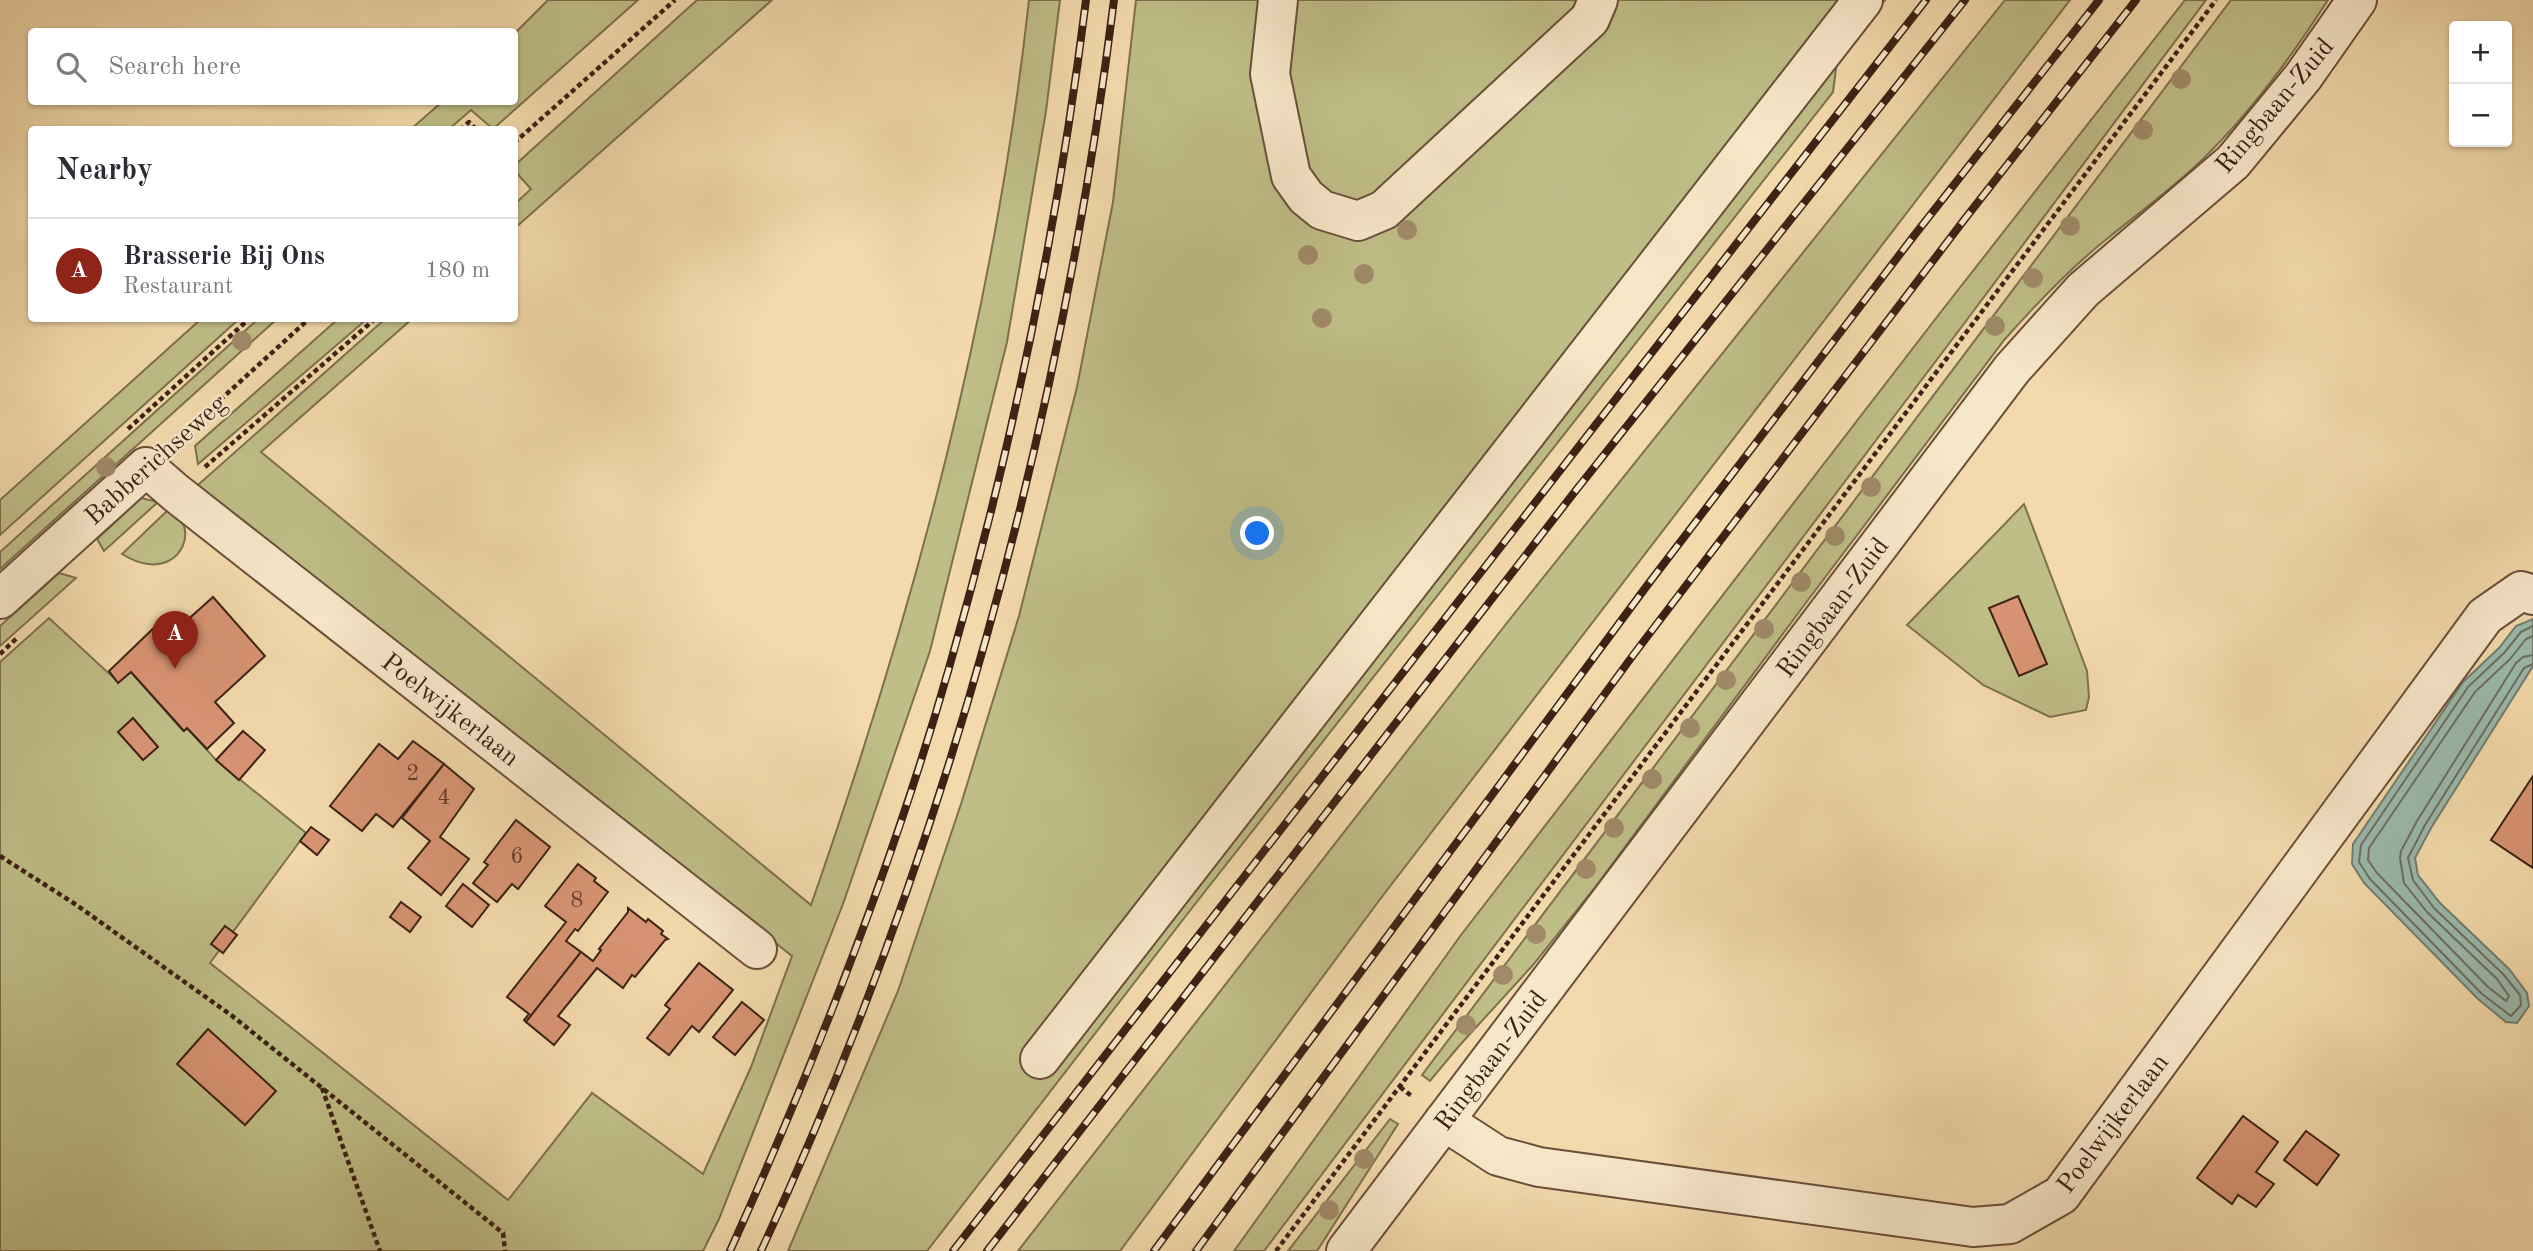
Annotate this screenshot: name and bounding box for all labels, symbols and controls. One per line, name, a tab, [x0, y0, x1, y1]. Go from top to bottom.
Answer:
map controls	[2449, 21, 2512, 147]
button: +	[2449, 21, 2512, 84]
search box	[28, 28, 518, 105]
street label: Ringbaan-Zuid	[2212, 34, 2339, 179]
icon: search	[52, 48, 90, 86]
text: Search here	[108, 54, 241, 80]
button: −	[2449, 84, 2512, 147]
text: Nearby	[56, 156, 153, 186]
text: Brasserie Bij Ons	[123, 244, 325, 270]
text: A	[70, 259, 88, 282]
text: 180 m	[425, 259, 490, 282]
text: Restaurant	[123, 275, 233, 298]
street label: Babberichseweg	[80, 390, 232, 531]
your location	[1240, 516, 1274, 550]
street label: Ringbaan-Zuid	[1773, 533, 1894, 683]
pin: A	[152, 611, 198, 669]
street label: Poelwijkerlaan	[376, 649, 523, 772]
house number: 2	[406, 762, 420, 785]
house number: 4	[437, 786, 451, 809]
house number: 6	[510, 845, 524, 868]
house number: 8	[570, 889, 584, 912]
street label: Ringbaan-Zuid	[1431, 986, 1552, 1136]
street label: Poelwijkerlaan	[2053, 1050, 2174, 1199]

